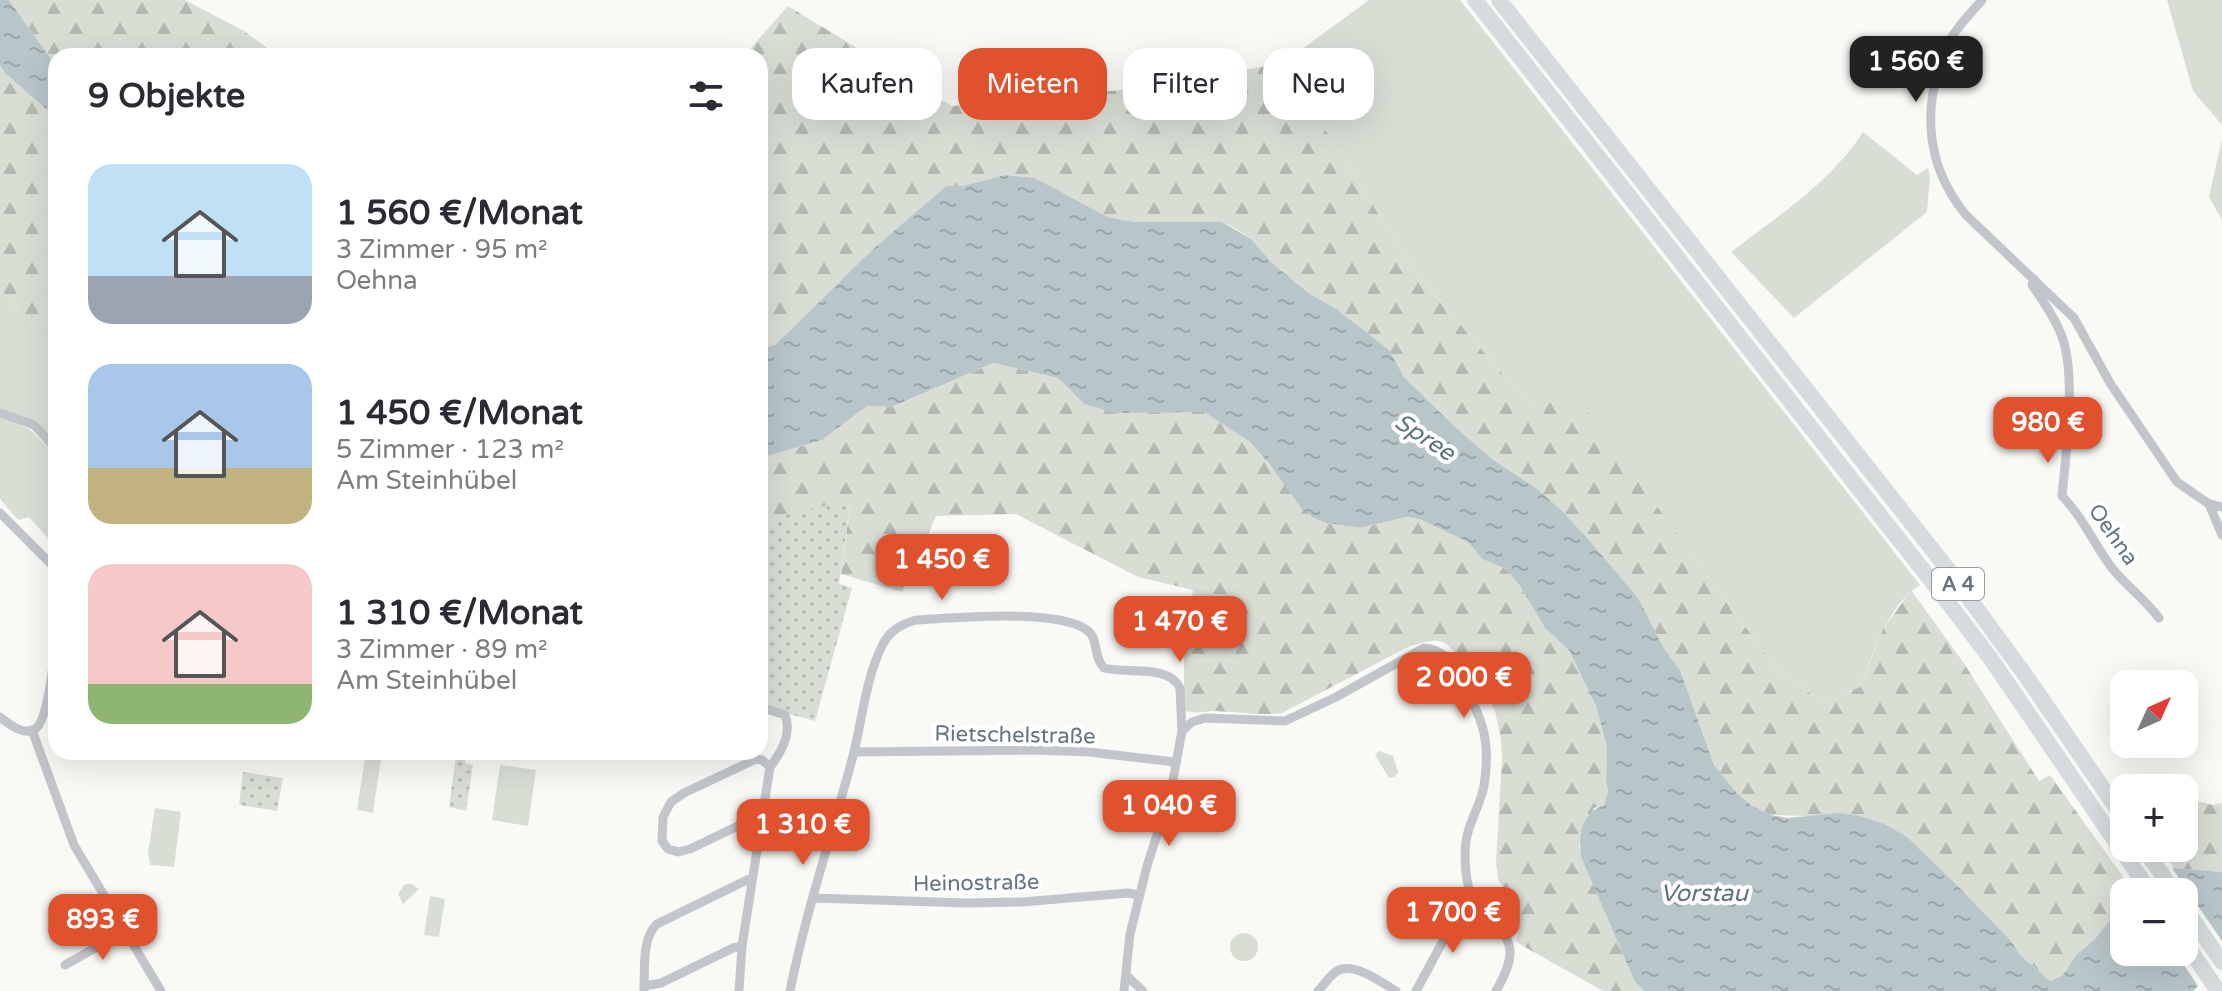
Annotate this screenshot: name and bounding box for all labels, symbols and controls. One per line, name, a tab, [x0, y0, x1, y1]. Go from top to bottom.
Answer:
pin: 1 560 €	[1842, 36, 1990, 104]
text: 1 560 €	[1868, 46, 1964, 77]
chip: Kaufen	[792, 48, 942, 120]
chip: Mieten	[958, 48, 1107, 120]
chip: Filter	[1123, 48, 1247, 120]
chip: Neu	[1263, 48, 1374, 120]
icon: filters	[684, 74, 728, 118]
text: 9 Objekte	[88, 76, 245, 117]
text: 1 560 €/Monat	[336, 193, 583, 234]
icon: home	[152, 196, 248, 292]
text: 3 Zimmer · 95 m²	[336, 234, 548, 265]
text: Oehna	[336, 265, 418, 296]
text: 1 450 €/Monat	[336, 393, 583, 434]
icon: home	[152, 396, 248, 492]
pin: 980 €	[1992, 397, 2104, 465]
water label: Spree	[1389, 407, 1461, 468]
text: 980 €	[2011, 407, 2085, 438]
text: 5 Zimmer · 123 m²	[336, 434, 564, 465]
text: Am Steinhübel	[336, 465, 517, 496]
street label: Oehna	[2083, 499, 2144, 570]
pin: 1 450 €	[868, 534, 1016, 602]
text: 1 450 €	[894, 544, 990, 575]
road number: A 4	[1932, 568, 1984, 600]
text: 1 310 €/Monat	[336, 593, 583, 634]
icon: home	[152, 596, 248, 692]
pin: 1 470 €	[1106, 596, 1254, 664]
text: 1 470 €	[1132, 606, 1228, 637]
text: 3 Zimmer · 89 m²	[336, 634, 548, 665]
pin: 2 000 €	[1390, 652, 1538, 720]
text: 2 000 €	[1416, 662, 1512, 693]
text: Am Steinhübel	[336, 665, 517, 696]
north arrow	[2110, 670, 2198, 758]
map controls	[2110, 670, 2198, 966]
street label: Rietschelstraße	[934, 721, 1096, 749]
button: +	[2110, 774, 2198, 862]
pin: 1 040 €	[1095, 780, 1243, 848]
text: 1 040 €	[1121, 790, 1217, 821]
pin: 1 310 €	[729, 799, 877, 867]
text: 1 310 €	[755, 809, 851, 840]
street label: Heinostraße	[913, 869, 1039, 897]
button: −	[2110, 878, 2198, 966]
water label: Vorstau	[1660, 879, 1749, 908]
pin: 1 700 €	[1379, 887, 1527, 955]
pin: 893 €	[47, 894, 159, 962]
text: 1 700 €	[1405, 897, 1501, 928]
text: 893 €	[66, 904, 140, 935]

